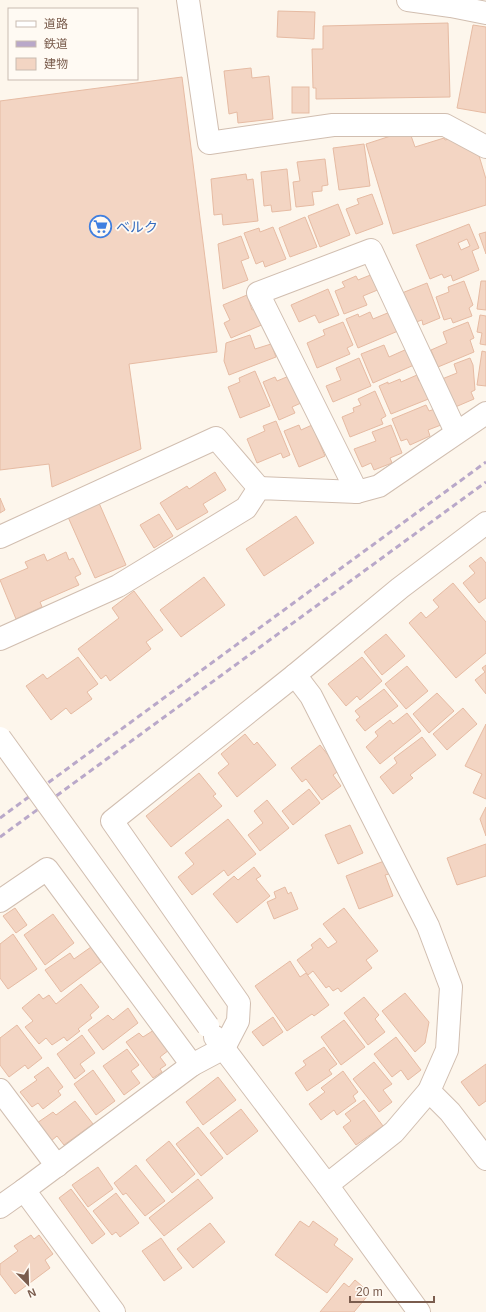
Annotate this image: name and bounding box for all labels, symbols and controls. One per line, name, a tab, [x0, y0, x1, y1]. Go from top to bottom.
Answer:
legend	[8, 8, 138, 80]
text: 道路	[44, 17, 68, 31]
text: 鉄道	[44, 37, 68, 51]
text: 建物	[44, 57, 68, 71]
supermarket icon: ベルク	[88, 214, 114, 240]
place label: ベルク	[116, 219, 158, 235]
north arrow	[8, 1264, 48, 1304]
scale bar	[350, 1278, 434, 1304]
text: 20 m	[356, 1285, 383, 1299]
text: N	[26, 1286, 38, 1300]

